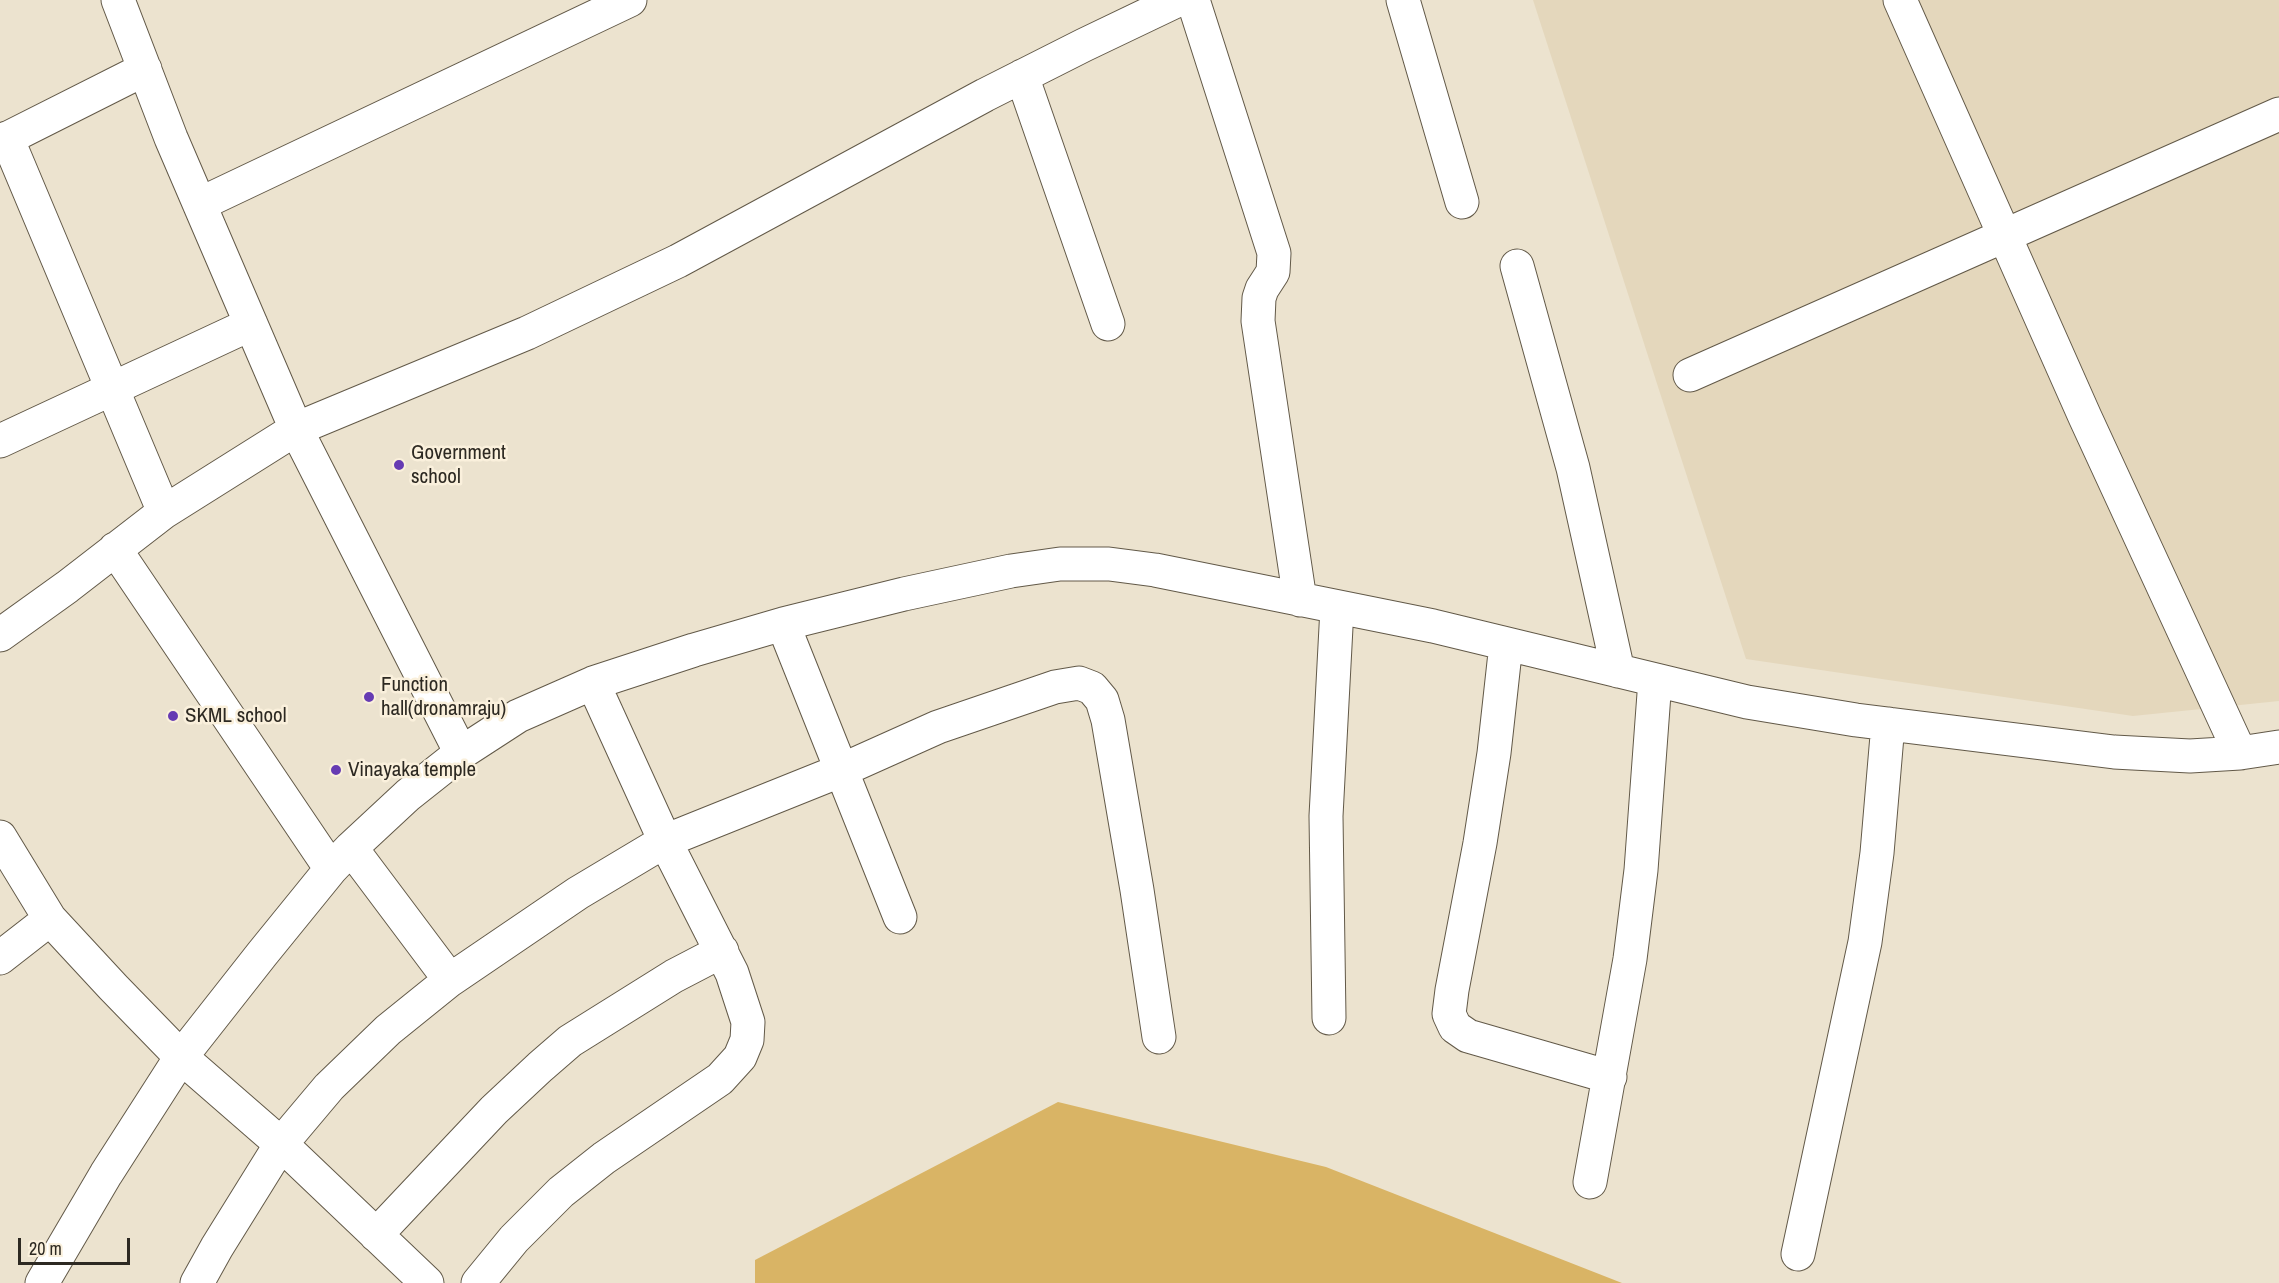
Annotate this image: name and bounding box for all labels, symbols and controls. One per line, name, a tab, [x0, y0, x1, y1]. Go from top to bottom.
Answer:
place label: Government school	[411, 440, 506, 490]
marker: Government school	[392, 458, 406, 472]
place label: Function hall(dronamraju)	[381, 672, 506, 722]
marker: Function hall(dronamraju)	[362, 690, 376, 704]
place label: SKML school	[185, 703, 286, 729]
marker: SKML school	[166, 709, 180, 723]
place label: Vinayaka temple	[348, 757, 476, 783]
marker: Vinayaka temple	[329, 763, 343, 777]
scale bar	[21, 1226, 134, 1264]
text: 20 m	[29, 1236, 62, 1261]

